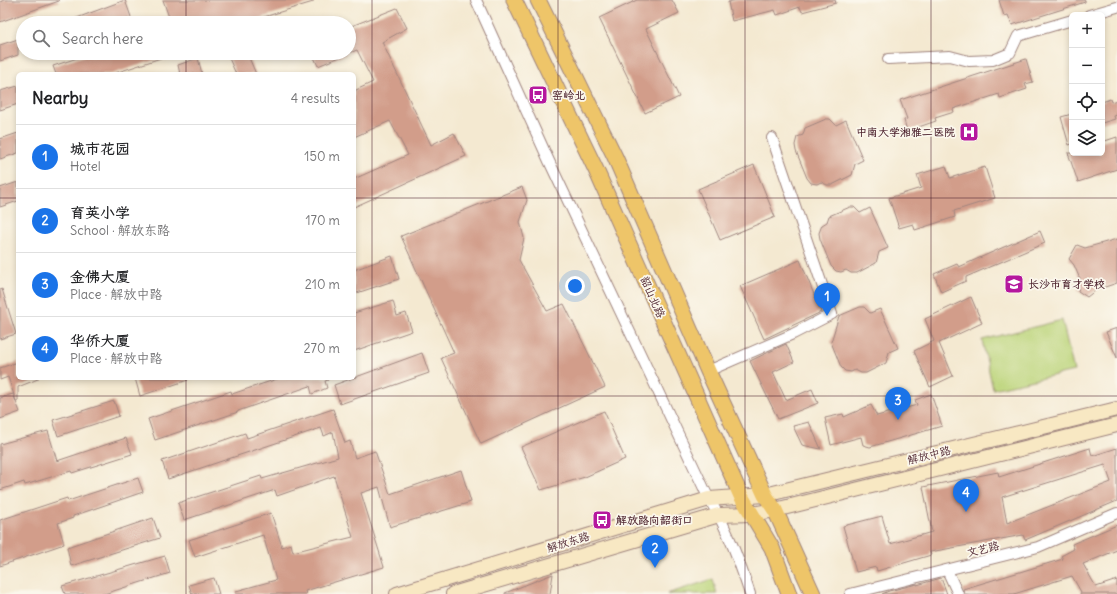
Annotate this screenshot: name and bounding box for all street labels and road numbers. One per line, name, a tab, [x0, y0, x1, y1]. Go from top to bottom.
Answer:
street label: 韶山北路	[638, 274, 668, 320]
street label: 解放中路	[906, 443, 952, 467]
street label: 解放东路	[545, 529, 591, 555]
street label: 文艺路	[965, 538, 1001, 560]

